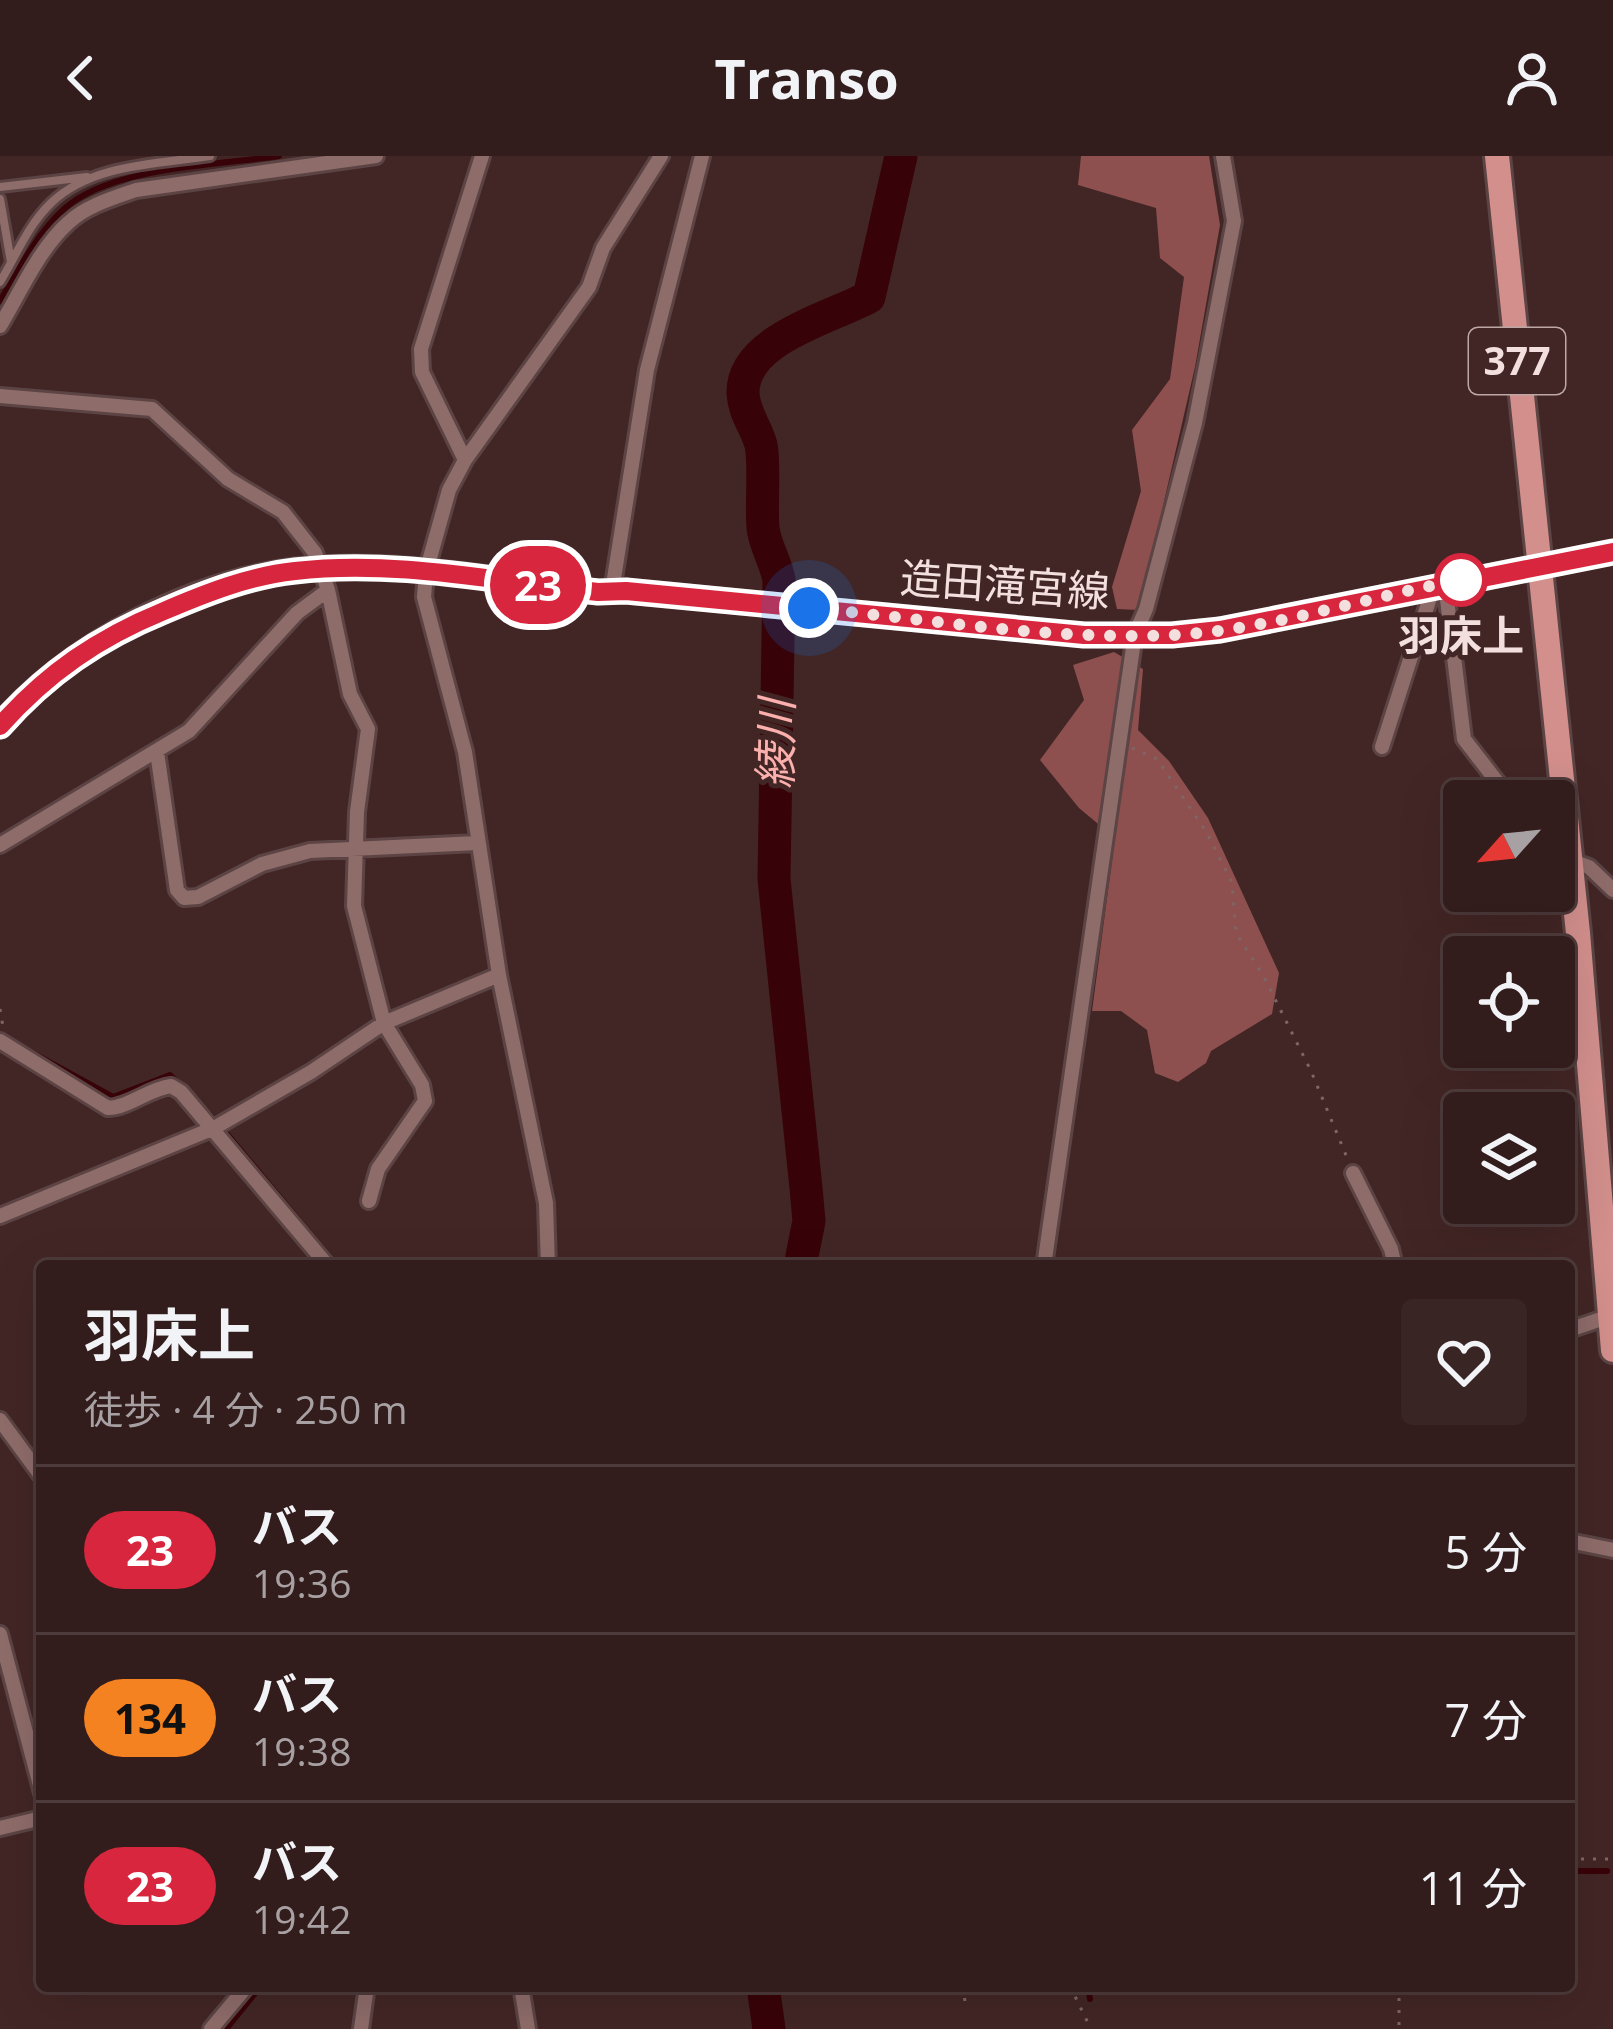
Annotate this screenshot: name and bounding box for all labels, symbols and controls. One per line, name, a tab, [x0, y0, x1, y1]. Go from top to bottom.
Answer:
text: Transo	[714, 41, 899, 115]
icon: back	[48, 45, 114, 111]
icon: person	[1499, 45, 1565, 111]
road number: 377	[1469, 328, 1565, 394]
line badge: 23	[484, 546, 592, 624]
street label: 造田滝宮線	[898, 548, 1112, 619]
marker: 羽床上	[1436, 555, 1486, 605]
text: 23	[514, 556, 562, 613]
your location	[779, 578, 839, 638]
place label: 羽床上	[1398, 606, 1524, 663]
water label: 綾川	[743, 694, 806, 790]
north arrow	[1443, 780, 1575, 912]
map controls	[1443, 780, 1575, 1224]
button: locate	[1443, 936, 1575, 1068]
button: layers	[1443, 1092, 1575, 1224]
text: 羽床上	[84, 1295, 255, 1373]
button: heart	[1401, 1299, 1527, 1425]
text: 徒歩 · 4 分 · 250 m	[84, 1382, 408, 1435]
text: バス	[252, 1495, 342, 1556]
text: 23	[126, 1521, 174, 1578]
text: 5 分	[1445, 1521, 1527, 1582]
text: 19:36	[252, 1556, 351, 1609]
text: バス	[252, 1663, 342, 1724]
text: 134	[114, 1689, 186, 1746]
text: 7 分	[1445, 1689, 1527, 1750]
text: 19:38	[252, 1724, 351, 1777]
text: バス	[252, 1831, 342, 1892]
text: 23	[126, 1857, 174, 1914]
text: 11 分	[1419, 1857, 1527, 1918]
text: 19:42	[252, 1892, 351, 1945]

